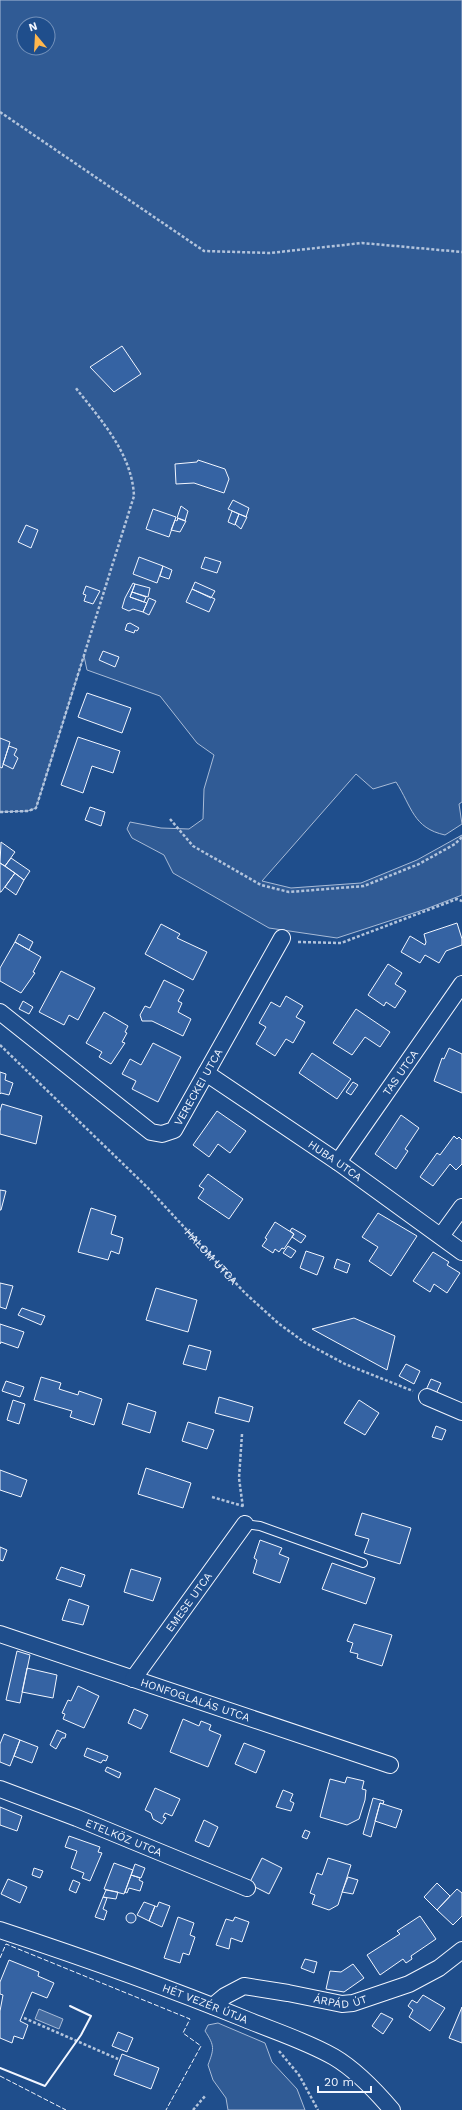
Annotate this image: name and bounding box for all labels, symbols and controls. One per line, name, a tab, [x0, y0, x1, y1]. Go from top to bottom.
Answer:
north arrow	[16, 16, 56, 56]
text: N	[27, 20, 39, 34]
street label: VERECKEI UTCA	[172, 1047, 225, 1128]
street label: TAS UTCA	[380, 1048, 421, 1098]
street label: HUBA UTCA	[305, 1138, 364, 1184]
street label: HALOM UTCA	[182, 1226, 240, 1288]
street label: EMESE UTCA	[163, 1570, 215, 1635]
street label: HONFOGLALÁS UTCA	[139, 1676, 252, 1724]
street label: ETELKÖZ UTCA	[83, 1816, 164, 1859]
street label: HÉT VEZÉR ÚTJA	[160, 1981, 250, 2026]
street label: ÁRPÁD ÚT	[312, 1991, 369, 2011]
scale bar	[318, 2068, 371, 2094]
text: 20 m	[324, 2075, 354, 2089]

